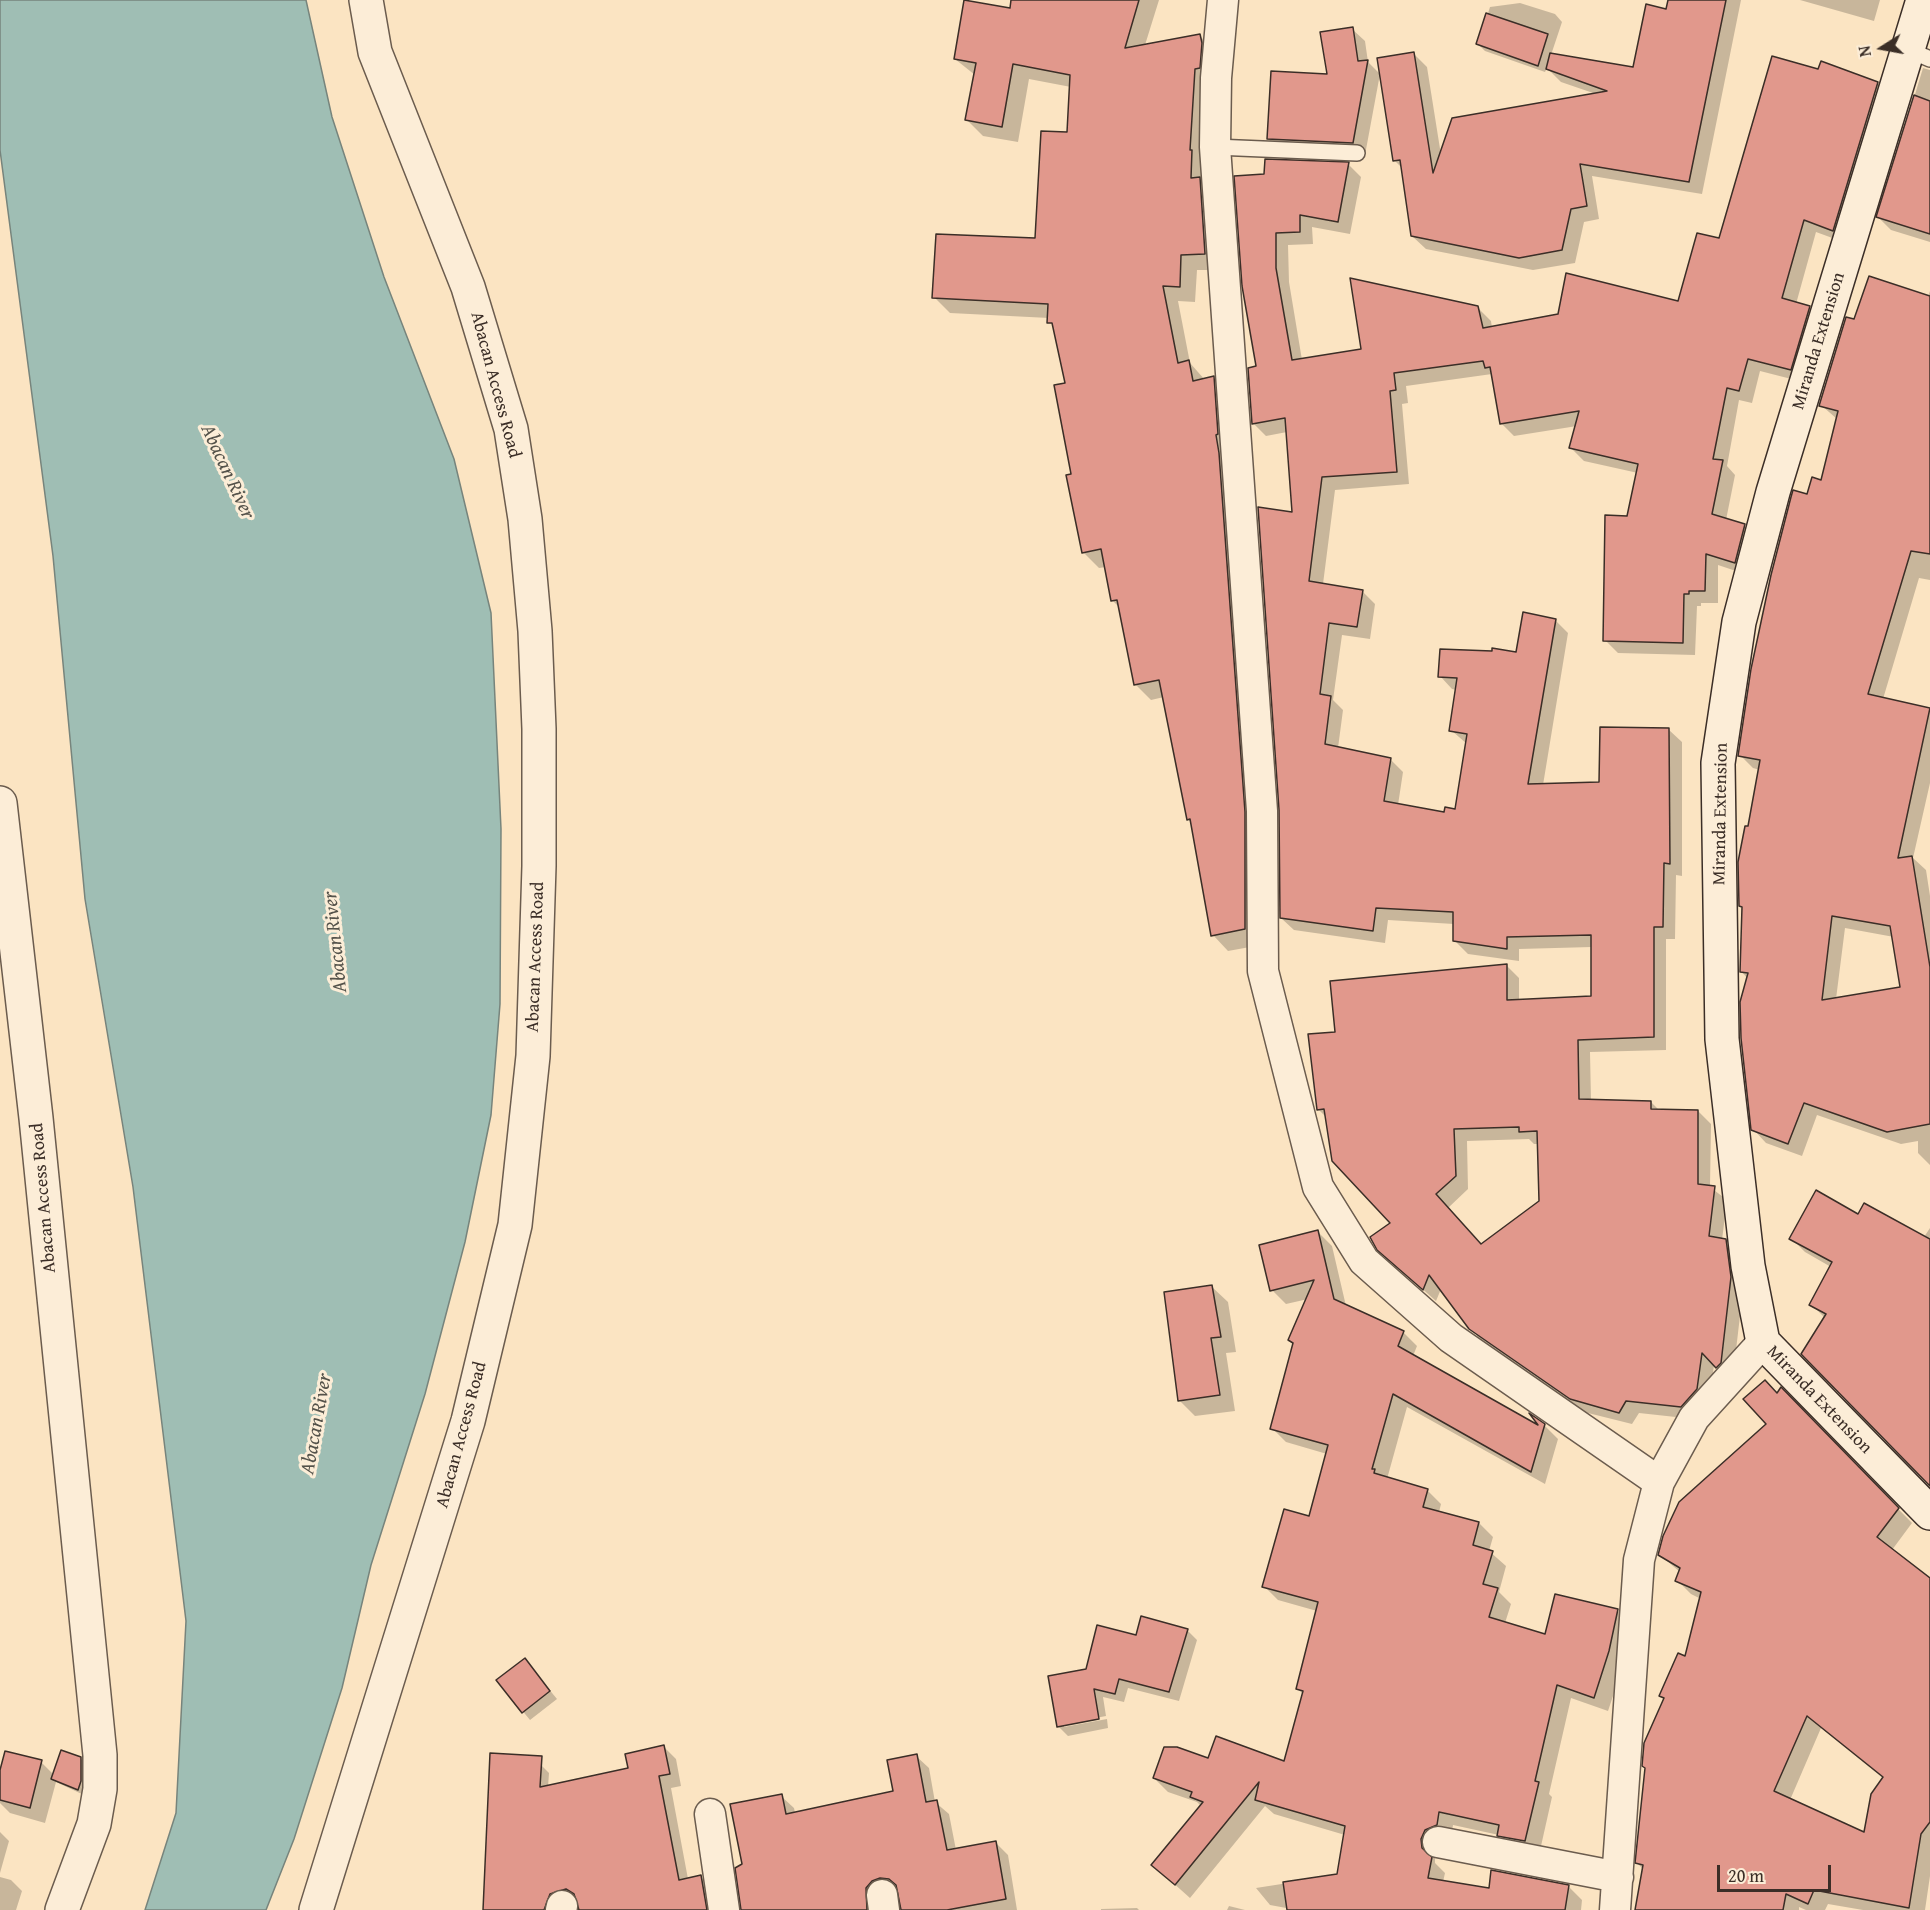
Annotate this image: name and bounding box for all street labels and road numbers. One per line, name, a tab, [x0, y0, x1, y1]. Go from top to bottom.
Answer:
street label: Miranda Extension	[1788, 270, 1850, 412]
street label: Abacan Access Road	[465, 309, 525, 461]
street label: Miranda Extension	[1709, 743, 1733, 885]
street label: Abacan Access Road	[523, 881, 549, 1033]
street label: Abacan Access Road	[27, 1122, 61, 1274]
street label: Miranda Extension	[1762, 1341, 1876, 1459]
street label: Abacan Access Road	[432, 1359, 492, 1511]

